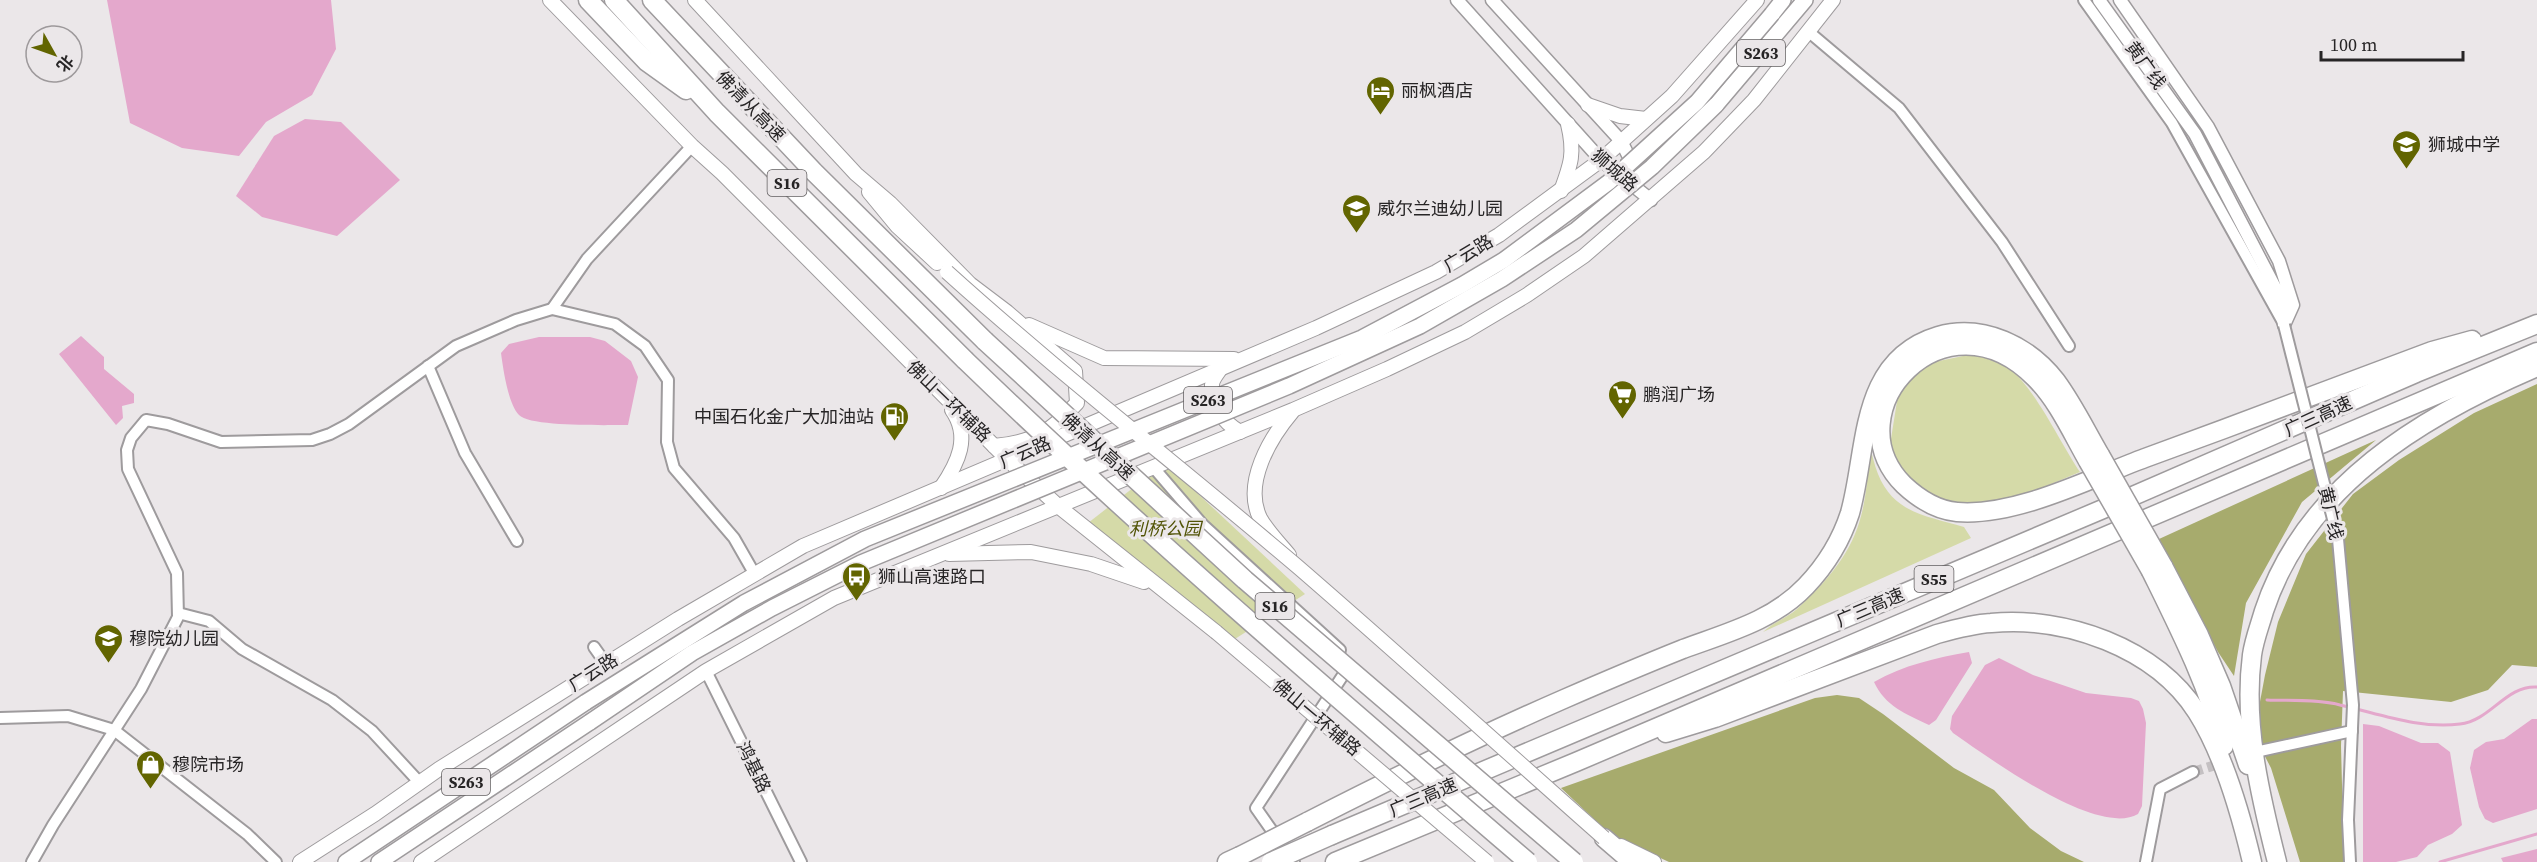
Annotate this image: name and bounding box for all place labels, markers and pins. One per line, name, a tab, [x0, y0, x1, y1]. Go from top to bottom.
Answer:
hotel icon: 丽枫酒店	[1364, 74, 1396, 116]
place label: 丽枫酒店	[1401, 78, 1473, 103]
school or university icon: 狮城中学	[2391, 128, 2423, 170]
place label: 狮城中学	[2428, 132, 2500, 157]
school or university icon: 威尔兰迪幼儿园	[1340, 192, 1372, 234]
place label: 威尔兰迪幼儿园	[1377, 196, 1503, 221]
supermarket icon: 鹏润广场	[1606, 378, 1638, 420]
place label: 鹏润广场	[1643, 382, 1715, 407]
fuel station icon: 中国石化金广大加油站	[879, 400, 911, 442]
place label: 中国石化金广大加油站	[694, 404, 874, 429]
bus stop icon: 狮山高速路口	[841, 560, 873, 602]
place label: 狮山高速路口	[878, 564, 986, 589]
school or university icon: 穆院幼儿园	[92, 622, 124, 664]
place label: 穆院幼儿园	[129, 626, 219, 651]
shop icon: 穆院市场	[135, 748, 167, 790]
place label: 穆院市场	[172, 752, 244, 777]

